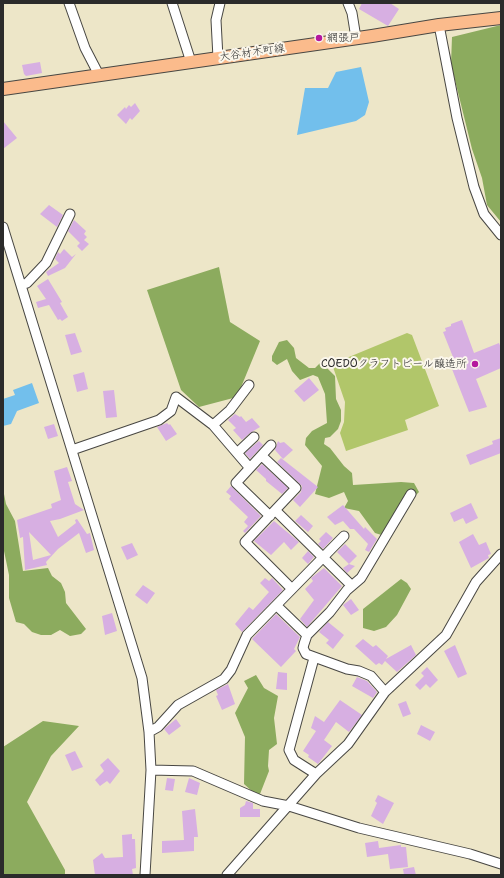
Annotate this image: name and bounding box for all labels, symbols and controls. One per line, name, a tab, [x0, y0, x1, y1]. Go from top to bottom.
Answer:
place label: 網張戸	[327, 31, 360, 45]
marker: 網張戸	[314, 33, 324, 43]
street label: 大谷材木町線	[218, 42, 286, 64]
place label: COEDOクラフトビール醸造所	[321, 357, 467, 371]
marker: COEDOクラフトビール醸造所	[470, 359, 480, 369]

